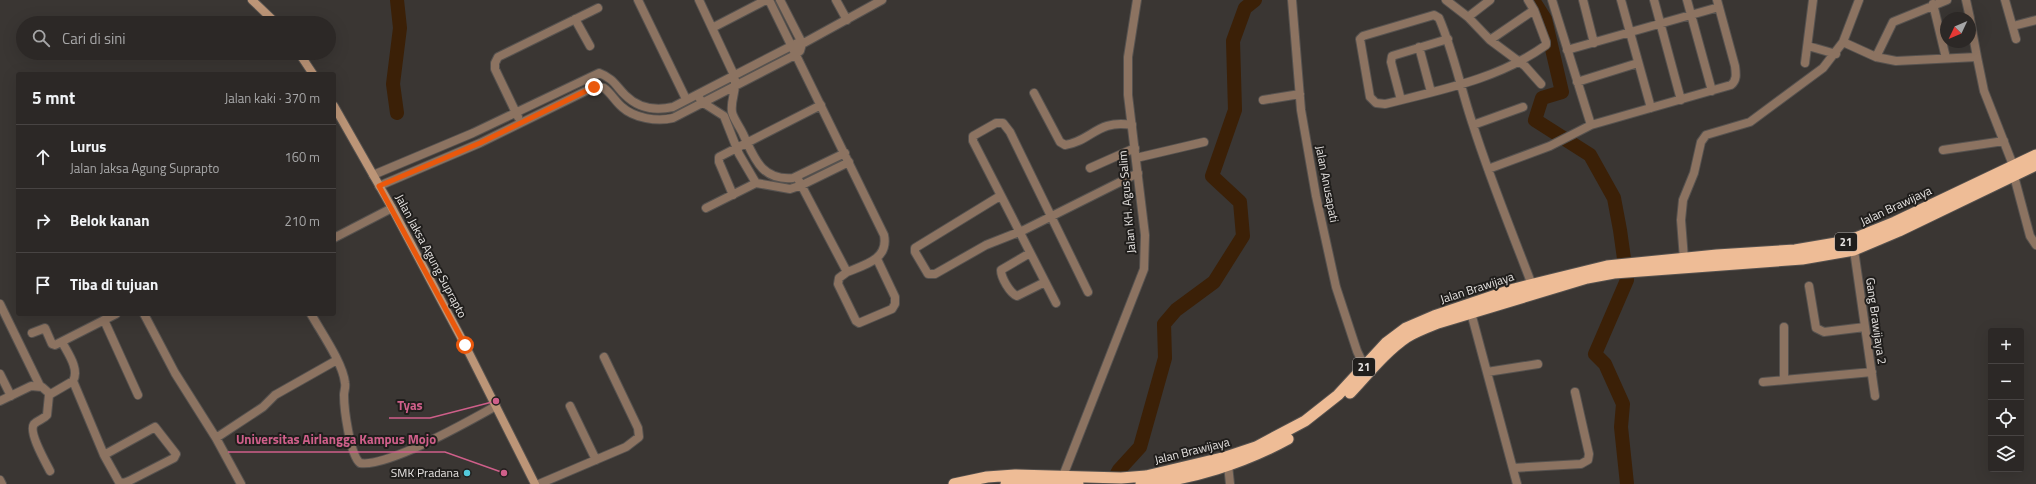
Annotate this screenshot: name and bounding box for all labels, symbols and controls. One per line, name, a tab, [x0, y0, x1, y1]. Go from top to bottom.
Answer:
north arrow	[1940, 12, 1976, 48]
search box	[16, 16, 336, 60]
icon: search	[30, 27, 52, 49]
text: Cari di sini	[62, 27, 126, 50]
route end	[585, 78, 603, 96]
text: 5 mnt	[32, 85, 75, 111]
text: Jalan kaki · 370 m	[224, 88, 320, 108]
text: Lurus	[70, 135, 106, 158]
street label: Jalan Anusapati	[1311, 144, 1344, 224]
icon: ahead	[32, 146, 54, 168]
text: 160 m	[284, 147, 320, 167]
street label: Jalan KH. Agus Salim	[1113, 150, 1140, 254]
text: Jalan Jaksa Agung Suprapto	[70, 158, 219, 178]
street label: Jalan Brawijaya	[1857, 181, 1935, 230]
street label: Jalan Jaksa Agung Suprapto	[391, 190, 472, 321]
text: Belok kanan	[70, 209, 150, 232]
icon: right	[32, 210, 54, 232]
text: 210 m	[284, 211, 320, 231]
road number: 21	[1835, 233, 1857, 251]
street label: Jalan Brawijaya	[1437, 267, 1516, 308]
text: Tiba di tujuan	[70, 273, 158, 296]
icon: arrive	[32, 274, 54, 296]
street label: Gang Brawijaya 2	[1861, 276, 1892, 366]
map controls	[1988, 328, 2024, 472]
button: +	[1988, 328, 2024, 364]
route start	[456, 336, 474, 354]
road number: 21	[1353, 358, 1375, 376]
button: −	[1988, 364, 2024, 400]
callout: Tyas	[389, 393, 430, 418]
text: Tyas	[397, 395, 423, 415]
button: locate	[1988, 400, 2024, 436]
callout: Universitas Airlangga Kampus Mojo	[228, 427, 445, 452]
text: Universitas Airlangga Kampus Mojo	[236, 429, 436, 449]
street label: Jalan Brawijaya	[1152, 432, 1232, 469]
button: layers	[1988, 436, 2024, 472]
place label: SMK Pradana	[391, 463, 459, 482]
marker: SMK Pradana	[462, 468, 472, 478]

